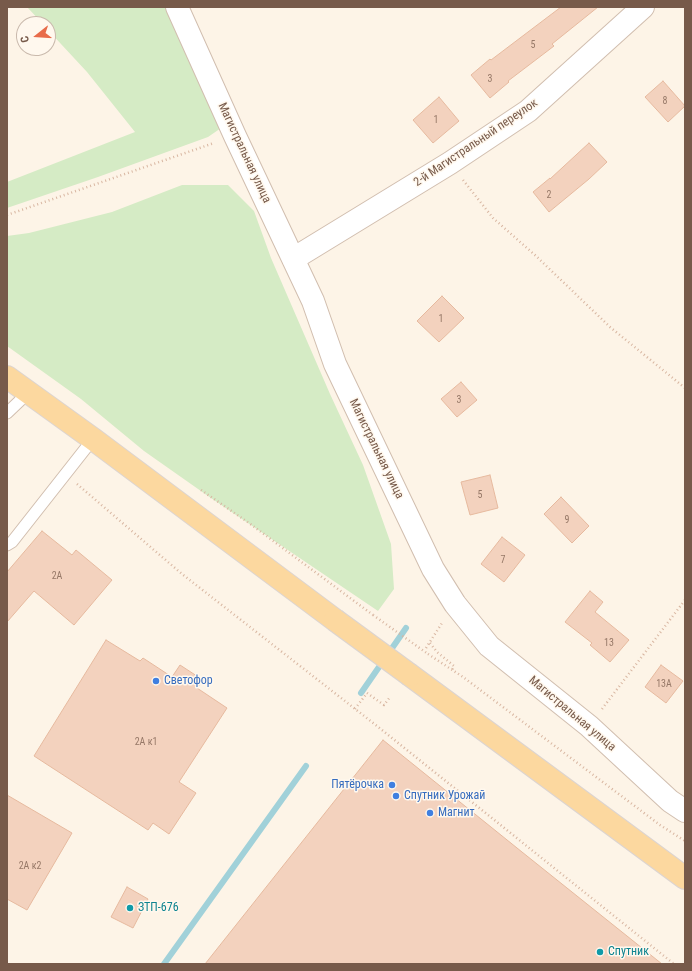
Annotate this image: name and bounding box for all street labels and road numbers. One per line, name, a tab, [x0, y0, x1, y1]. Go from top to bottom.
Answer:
street label: 2-й Магистральный переулок	[411, 96, 541, 190]
street label: Магистральная улица	[214, 101, 274, 205]
street label: Магистральная улица	[346, 397, 406, 501]
street label: Магистральная улица	[526, 673, 618, 755]

